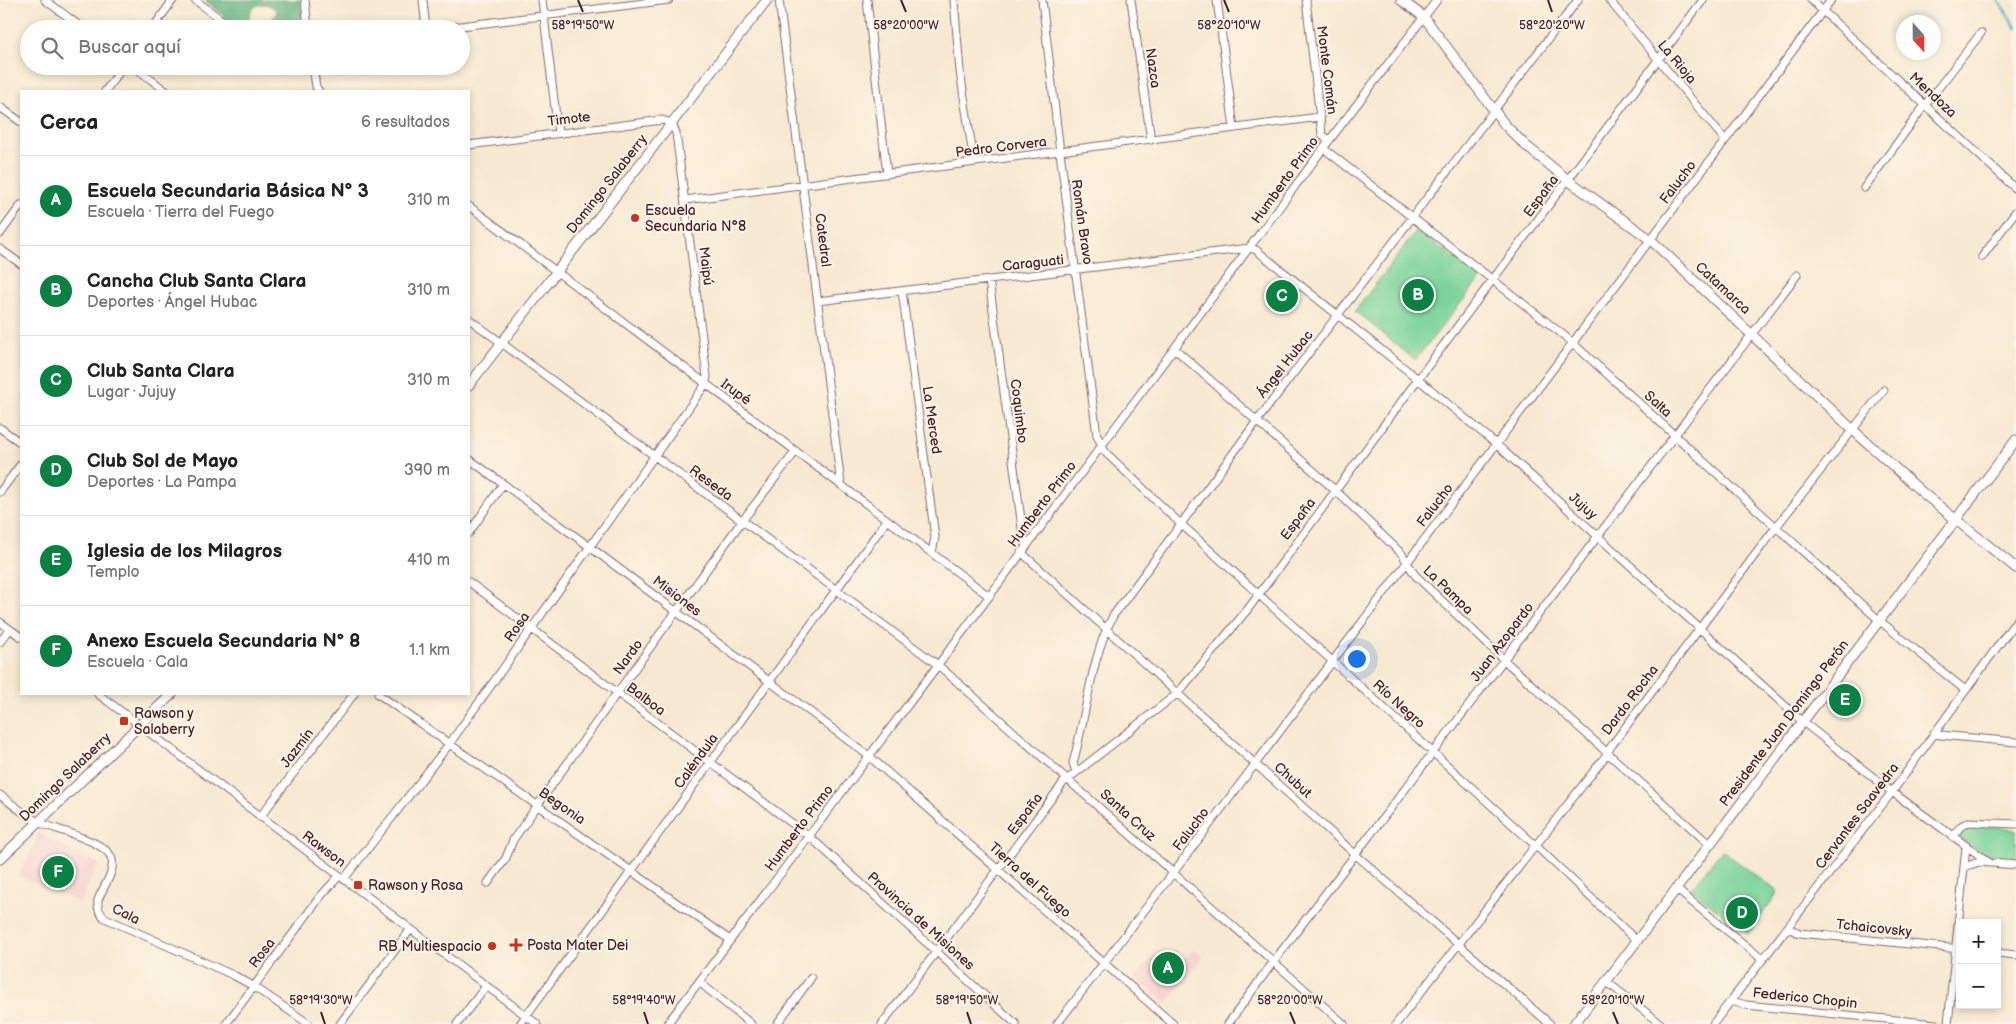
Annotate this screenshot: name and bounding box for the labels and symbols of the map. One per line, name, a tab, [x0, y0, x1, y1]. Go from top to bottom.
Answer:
north arrow	[1896, 15, 1941, 60]
text: 58°19'50"W	[551, 18, 615, 33]
text: 58°20'00"W	[873, 18, 939, 33]
text: 58°20'10"W	[1197, 18, 1261, 33]
text: 58°20'20"W	[1519, 18, 1585, 33]
street label: Monte Comán	[1313, 25, 1341, 115]
street label: La Rioja	[1654, 37, 1700, 87]
street label: Nazca	[1142, 47, 1164, 89]
street label: Mendoza	[1906, 69, 1960, 121]
street label: Timote	[547, 108, 591, 130]
street label: Domingo Salaberry	[563, 131, 651, 237]
street label: Pedro Corvera	[955, 133, 1048, 161]
street label: Humberto Primo	[1248, 133, 1322, 227]
street label: Falucho	[1656, 157, 1700, 207]
street label: España	[1520, 172, 1562, 220]
street label: Román Bravo	[1068, 178, 1096, 266]
place label: Escuela Secundaria N°8	[645, 202, 746, 235]
marker: Escuela Secundaria N°8	[629, 212, 641, 224]
street label: Catedral	[811, 212, 835, 268]
street label: Maipú	[695, 246, 717, 286]
street label: Caraguati	[1001, 251, 1065, 275]
street label: Catamarca	[1692, 258, 1754, 318]
pin: B	[1402, 276, 1434, 314]
pin: C	[1266, 277, 1298, 315]
street label: Ángel Hubac	[1253, 326, 1317, 401]
street label: Irupé	[717, 375, 755, 409]
street label: Coquimbo	[1007, 378, 1031, 444]
street label: La Merced	[919, 385, 945, 455]
street label: Salta	[1641, 387, 1675, 421]
street label: Humberto Primo	[1004, 458, 1080, 550]
street label: Reseda	[686, 462, 736, 504]
street label: Falucho	[1413, 480, 1457, 530]
street label: Jujuy	[1565, 489, 1601, 524]
street label: España	[1277, 495, 1319, 543]
street label: La Pampa	[1419, 562, 1477, 618]
street label: Misiones	[649, 572, 705, 620]
street label: Juan Azopardo	[1467, 599, 1537, 685]
street label: Rosa	[501, 609, 533, 645]
street label: Nardo	[610, 636, 646, 678]
street label: Presidente Juan Domingo Perón	[1716, 636, 1852, 810]
your location	[1344, 646, 1370, 672]
street label: Dardo Rocha	[1598, 661, 1662, 738]
street label: Río Negro	[1369, 676, 1429, 732]
street label: Balboa	[623, 679, 669, 719]
pin: E	[1829, 681, 1861, 719]
place label: Rawson y Salaberry	[134, 705, 195, 738]
marker: Rawson y Salaberry	[118, 715, 130, 727]
street label: Jazmín	[277, 725, 317, 771]
street label: Domingo Salaberry	[16, 728, 115, 825]
street label: Caléndula	[670, 730, 722, 792]
street label: Chubut	[1270, 759, 1316, 802]
street label: Cervantes Saavedra	[1812, 760, 1902, 872]
street label: Humberto Primo	[761, 782, 837, 874]
street label: Begonia	[535, 784, 589, 828]
street label: Santa Cruz	[1097, 785, 1160, 845]
street label: España	[1004, 790, 1046, 838]
street label: Falucho	[1169, 804, 1213, 854]
street label: Rawson	[299, 827, 349, 871]
street label: Tierra del Fuego	[985, 839, 1075, 921]
pin: F	[42, 853, 74, 891]
street label: Provincia de Misiones	[864, 868, 978, 974]
place label: Rawson y Rosa	[368, 877, 463, 894]
marker: Rawson y Rosa	[352, 879, 364, 891]
pin: D	[1726, 894, 1758, 932]
street label: Cala	[109, 900, 143, 928]
street label: Tchaicovsky	[1835, 916, 1913, 940]
street label: Rosa	[245, 935, 279, 971]
place label: Posta Mater Dei	[527, 937, 628, 954]
place label: RB Multiespacio	[378, 938, 482, 955]
marker: Posta Mater Dei	[509, 938, 523, 952]
marker: RB Multiespacio	[486, 940, 498, 952]
pin: A	[1152, 949, 1184, 987]
street label: Federico Chopin	[1752, 984, 1858, 1012]
text: 58°19'30"W	[289, 993, 353, 1008]
text: 58°19'40"W	[612, 993, 676, 1008]
text: 58°19'50"W	[935, 993, 999, 1008]
text: 58°20'00"W	[1257, 993, 1323, 1008]
text: 58°20'10"W	[1581, 993, 1645, 1008]

